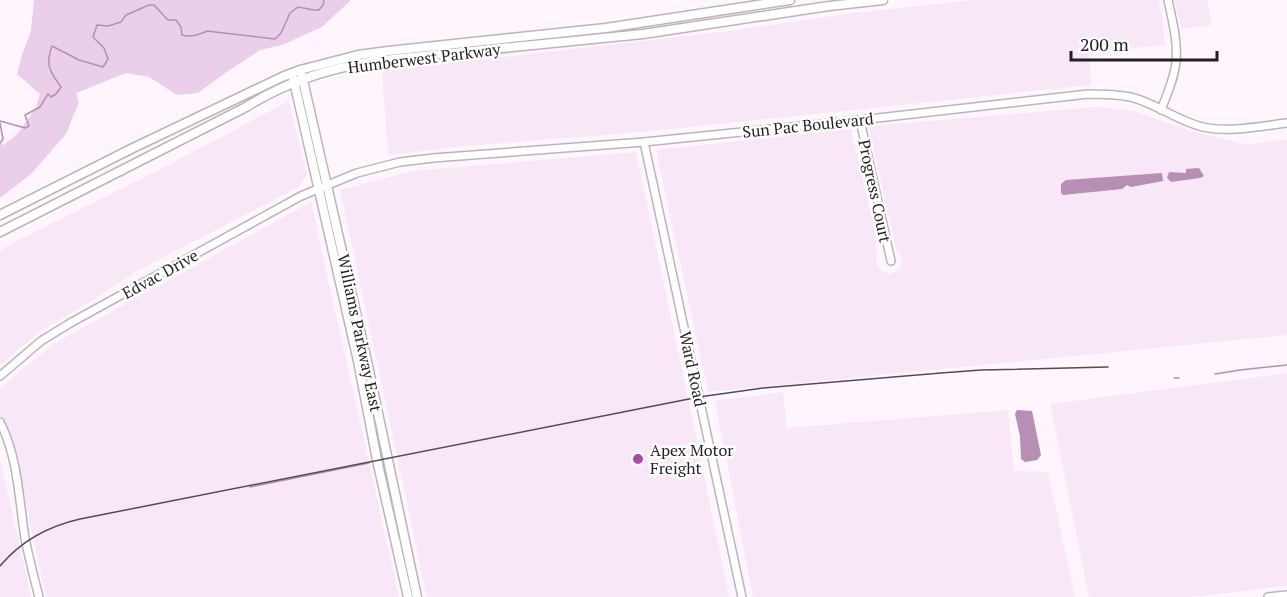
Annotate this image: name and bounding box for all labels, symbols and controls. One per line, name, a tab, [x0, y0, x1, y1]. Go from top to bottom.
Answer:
scale bar	[1071, 24, 1216, 62]
text: 200 m	[1080, 32, 1129, 56]
street label: Humberwest Parkway	[346, 38, 503, 78]
street label: Sun Pac Boulevard	[741, 107, 875, 143]
street label: Progress Court	[853, 137, 897, 245]
street label: Edvac Drive	[118, 244, 202, 304]
street label: Williams Parkway East	[333, 252, 387, 414]
street label: Ward Road	[674, 329, 712, 409]
place label: Apex Motor Freight	[650, 439, 734, 479]
marker: Apex Motor Freight	[631, 452, 645, 466]

